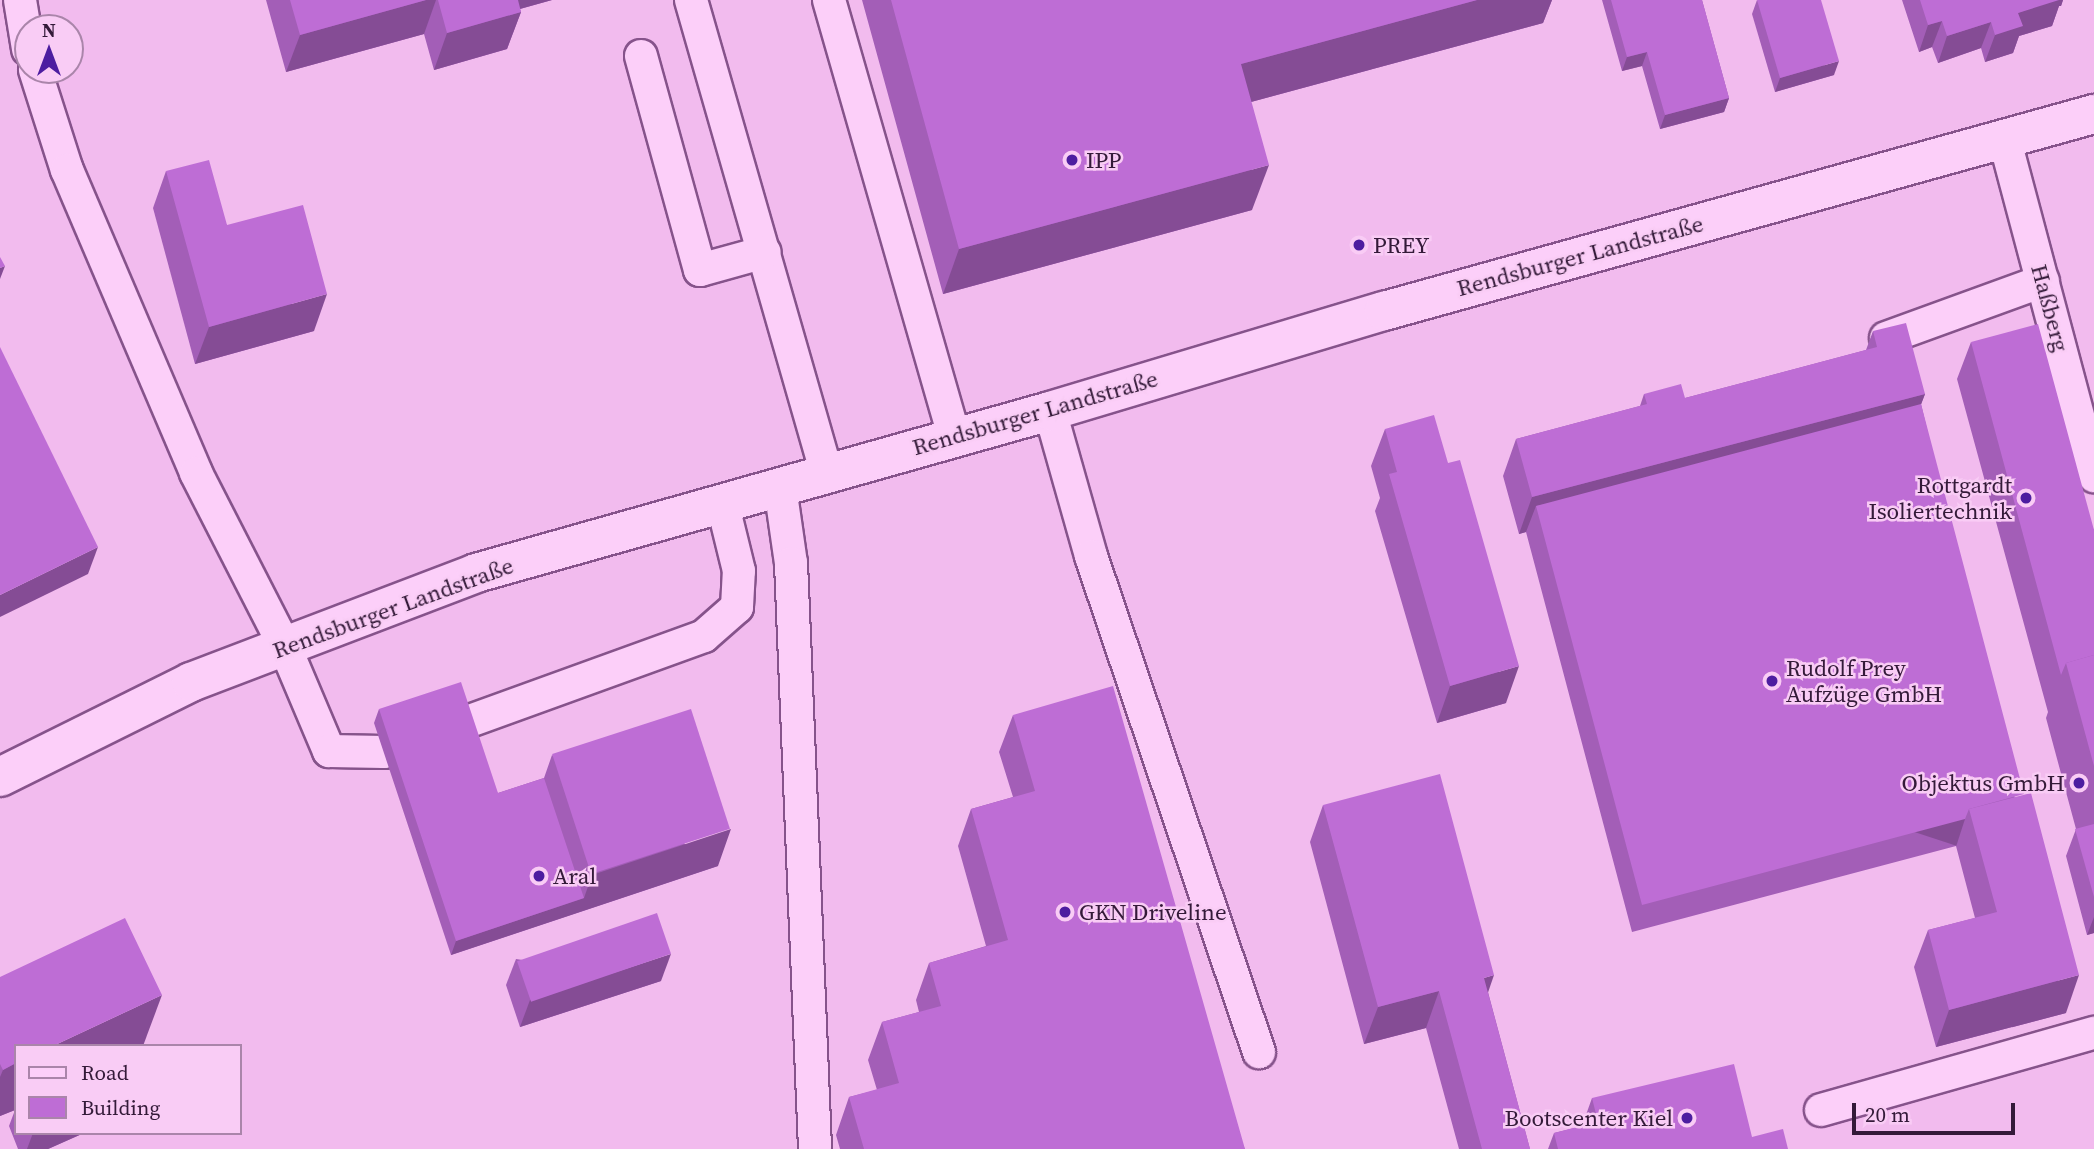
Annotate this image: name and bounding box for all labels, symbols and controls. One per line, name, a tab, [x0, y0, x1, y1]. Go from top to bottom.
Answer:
north arrow	[14, 14, 84, 84]
text: N	[42, 17, 56, 43]
place label: IPP	[1086, 146, 1121, 174]
marker: IPP	[1064, 152, 1080, 168]
street label: Rendsburger Landstraße	[1454, 210, 1706, 302]
place label: PREY	[1373, 231, 1429, 259]
marker: PREY	[1351, 237, 1367, 253]
street label: Haßberg	[2025, 261, 2075, 355]
street label: Rendsburger Landstraße	[909, 365, 1161, 461]
place label: Rottgardt Isoliertechnik	[1869, 471, 2012, 525]
marker: Rottgardt Isoliertechnik	[2018, 490, 2034, 506]
street label: Rendsburger Landstraße	[269, 552, 517, 664]
place label: Rudolf Prey Aufzüge GmbH	[1786, 654, 1942, 708]
marker: Rudolf Prey Aufzüge GmbH	[1764, 673, 1780, 689]
place label: Objektus GmbH	[1901, 769, 2065, 797]
marker: Objektus GmbH	[2071, 775, 2087, 791]
place label: Aral	[553, 862, 596, 890]
marker: Aral	[531, 868, 547, 884]
place label: GKN Driveline	[1079, 898, 1227, 926]
marker: GKN Driveline	[1057, 904, 1073, 920]
legend	[14, 1044, 242, 1135]
text: Road	[81, 1058, 129, 1087]
scale bar	[1856, 1090, 2019, 1134]
text: Building	[81, 1093, 160, 1122]
text: 20 m	[1865, 1100, 1910, 1129]
place label: Bootscenter Kiel	[1504, 1104, 1673, 1132]
marker: Bootscenter Kiel	[1679, 1110, 1695, 1126]

